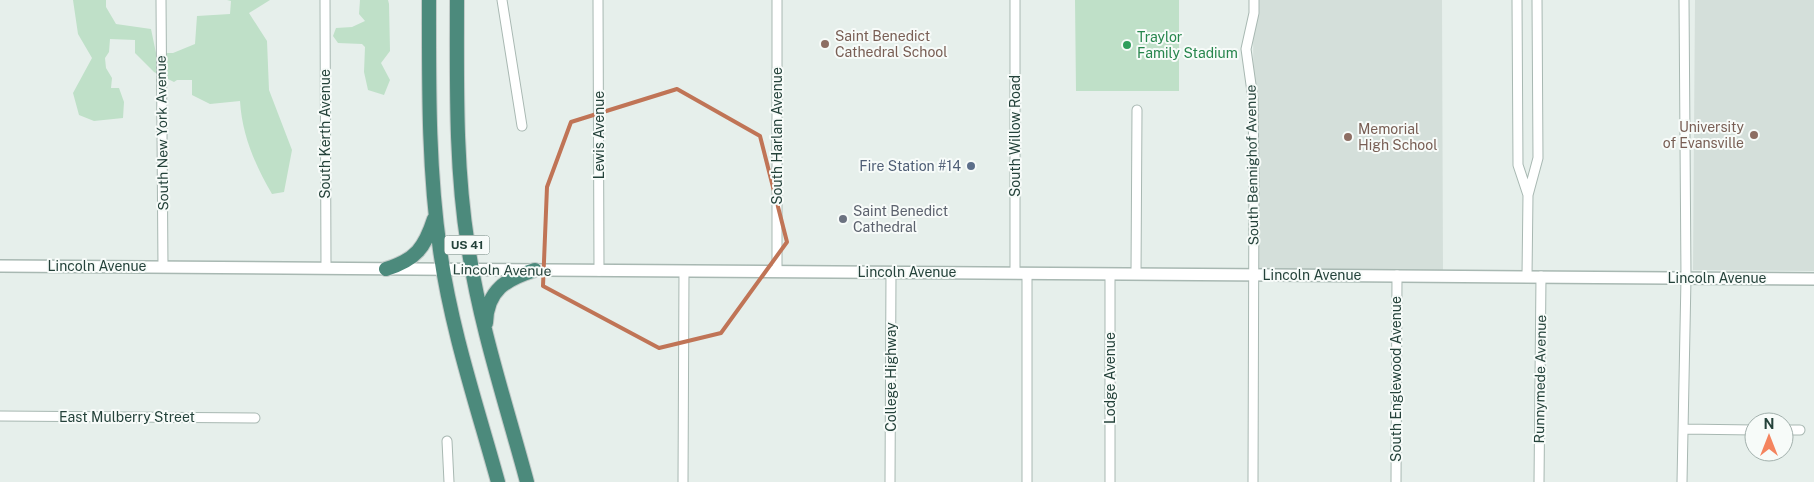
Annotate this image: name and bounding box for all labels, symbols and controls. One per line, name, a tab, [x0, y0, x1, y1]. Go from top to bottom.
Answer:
place label: Saint Benedict Cathedral School	[835, 28, 948, 60]
place label: Traylor Family Stadium	[1137, 29, 1238, 61]
marker: Saint Benedict Cathedral School	[819, 38, 831, 50]
marker: Traylor Family Stadium	[1121, 39, 1133, 51]
street label: South New York Avenue	[153, 55, 171, 211]
street label: South Harlan Avenue	[769, 67, 785, 205]
street label: South Kerth Avenue	[317, 69, 333, 199]
street label: South Willow Road	[1007, 75, 1023, 197]
street label: South Bennighof Avenue	[1243, 84, 1261, 245]
street label: Lewis Avenue	[591, 91, 607, 179]
place label: University of Evansville	[1663, 119, 1744, 151]
place label: Memorial High School	[1358, 121, 1437, 153]
marker: University of Evansville	[1748, 129, 1760, 141]
marker: Memorial High School	[1342, 131, 1354, 143]
place label: Fire Station #14	[859, 158, 961, 174]
marker: Fire Station #14	[965, 160, 977, 172]
place label: Saint Benedict Cathedral	[853, 203, 948, 235]
marker: Saint Benedict Cathedral	[837, 213, 849, 225]
road number: US 41	[444, 236, 490, 254]
street label: Lincoln Avenue	[48, 258, 147, 274]
street label: Lincoln Avenue	[452, 261, 552, 279]
street label: Lincoln Avenue	[858, 264, 957, 280]
street label: Lincoln Avenue	[1263, 267, 1362, 283]
street label: Lincoln Avenue	[1668, 270, 1767, 286]
street label: South Englewood Avenue	[1388, 296, 1404, 462]
street label: Runnymede Avenue	[1531, 314, 1549, 443]
street label: College Highway	[883, 322, 899, 432]
street label: Lodge Avenue	[1102, 332, 1118, 424]
street label: East Mulberry Street	[59, 409, 195, 425]
north arrow	[1744, 412, 1794, 462]
text: N	[1764, 416, 1774, 432]

